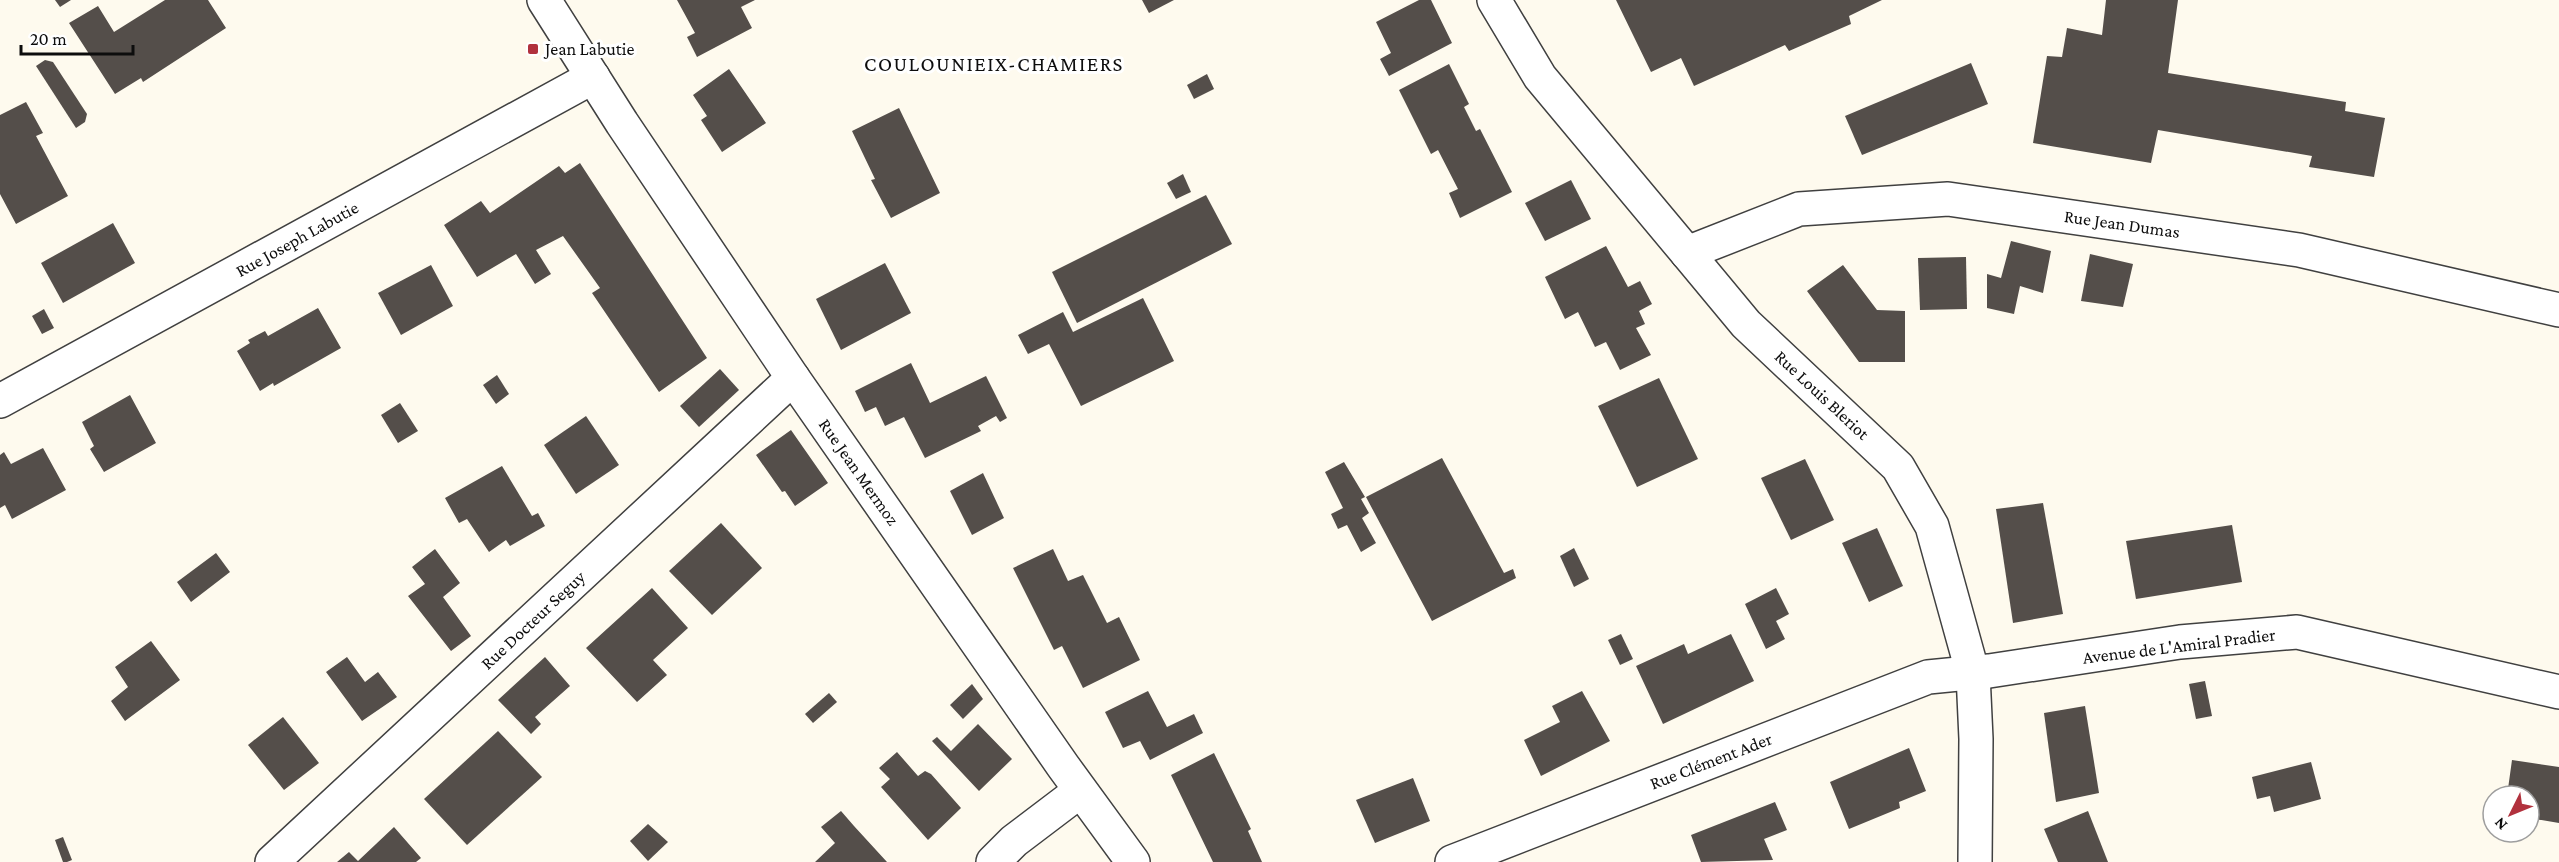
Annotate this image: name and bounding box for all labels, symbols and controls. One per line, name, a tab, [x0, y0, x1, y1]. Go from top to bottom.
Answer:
scale bar	[21, 18, 134, 56]
text: 20 m	[30, 29, 67, 49]
place label: Jean Labutie	[543, 39, 634, 59]
marker: Jean Labutie	[526, 42, 540, 56]
district label: COULOUNIEIX-CHAMIERS	[864, 52, 1124, 76]
street label: Rue Joseph Labutie	[232, 197, 362, 281]
street label: Rue Jean Dumas	[2063, 206, 2181, 242]
street label: Rue Louis Bleriot	[1771, 346, 1874, 445]
street label: Rue Jean Mermoz	[815, 415, 903, 529]
street label: Rue Docteur Seguy	[477, 566, 590, 673]
street label: Avenue de L'Amiral Pradier	[2082, 624, 2277, 668]
street label: Rue Clément Ader	[1647, 728, 1775, 793]
north arrow	[2481, 784, 2541, 844]
text: N	[2490, 814, 2510, 834]

